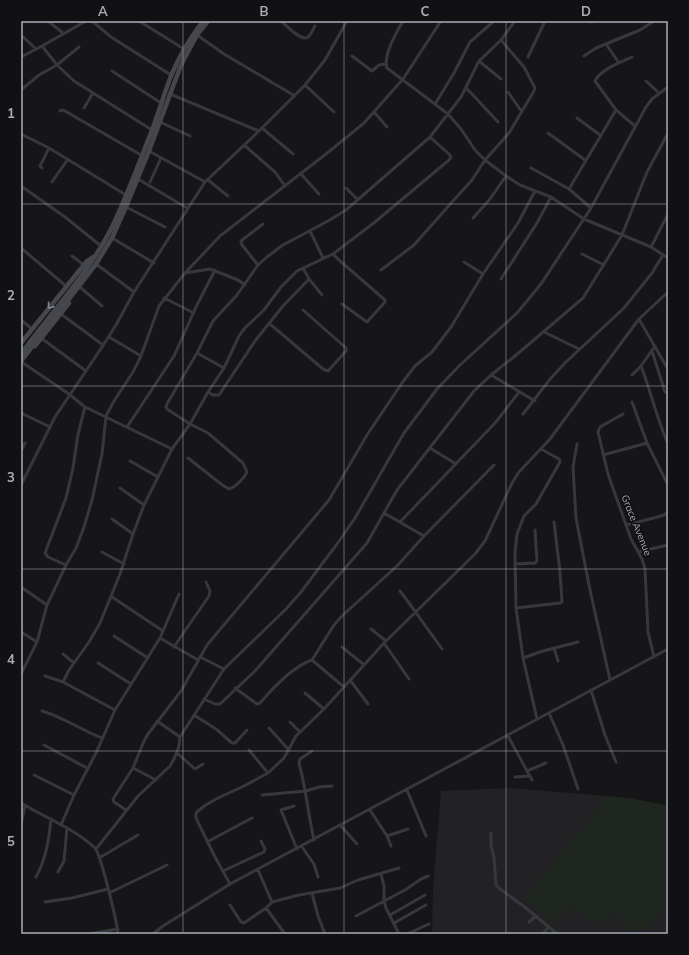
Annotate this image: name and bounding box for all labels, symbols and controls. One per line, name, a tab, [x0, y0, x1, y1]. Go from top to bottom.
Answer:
text: A	[98, 3, 108, 19]
text: B	[260, 3, 269, 19]
text: C	[421, 3, 430, 19]
text: D	[581, 3, 591, 19]
text: 1	[7, 105, 15, 121]
text: 2	[7, 287, 15, 303]
one-way arrow	[47, 301, 54, 309]
text: 3	[7, 469, 15, 485]
street label: Grace Avenue	[618, 493, 655, 558]
text: 4	[7, 651, 15, 667]
text: 5	[7, 833, 15, 849]

